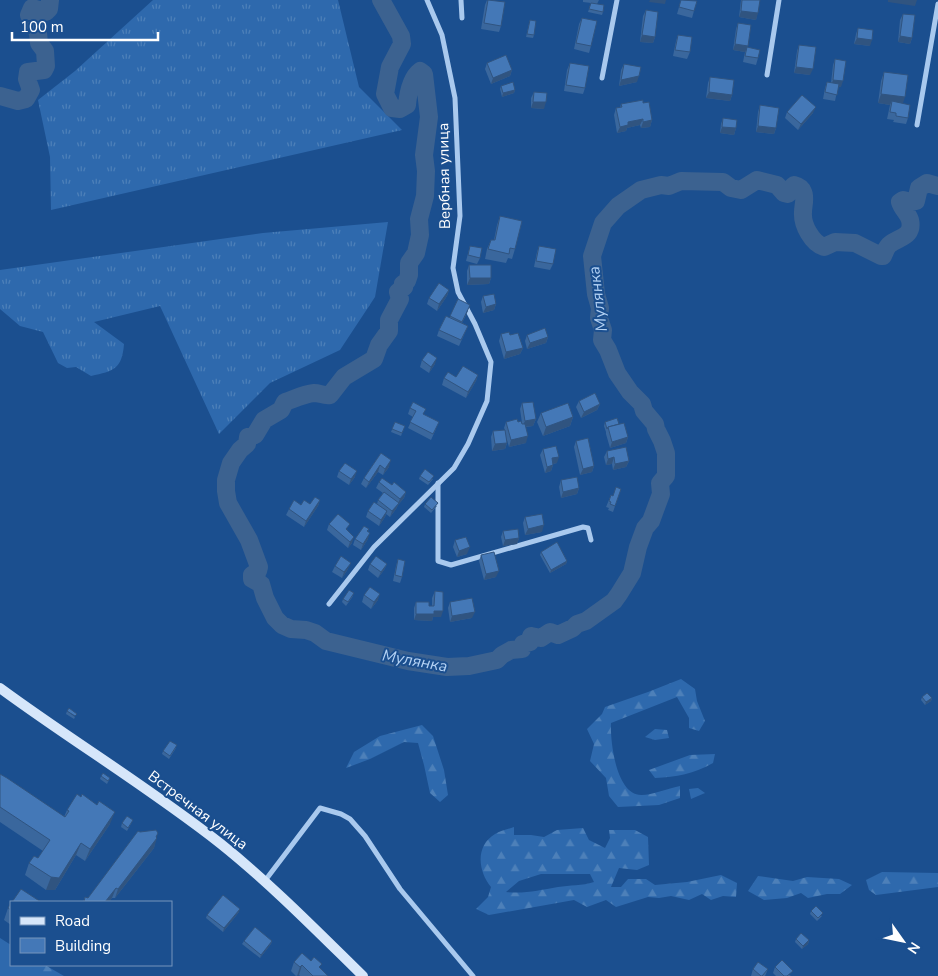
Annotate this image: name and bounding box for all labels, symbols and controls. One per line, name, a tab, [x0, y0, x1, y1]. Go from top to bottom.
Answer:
scale bar	[12, 10, 159, 42]
text: 100 m	[20, 17, 64, 37]
street label: Вербная улица	[433, 123, 455, 229]
water label: Мулянка	[583, 265, 613, 333]
water label: Мулянка	[381, 644, 449, 678]
street label: Встречная улица	[144, 766, 252, 854]
legend	[10, 901, 172, 966]
text: Road	[55, 911, 90, 931]
north arrow	[878, 916, 928, 966]
text: Building	[55, 936, 111, 956]
text: N	[903, 938, 924, 957]

